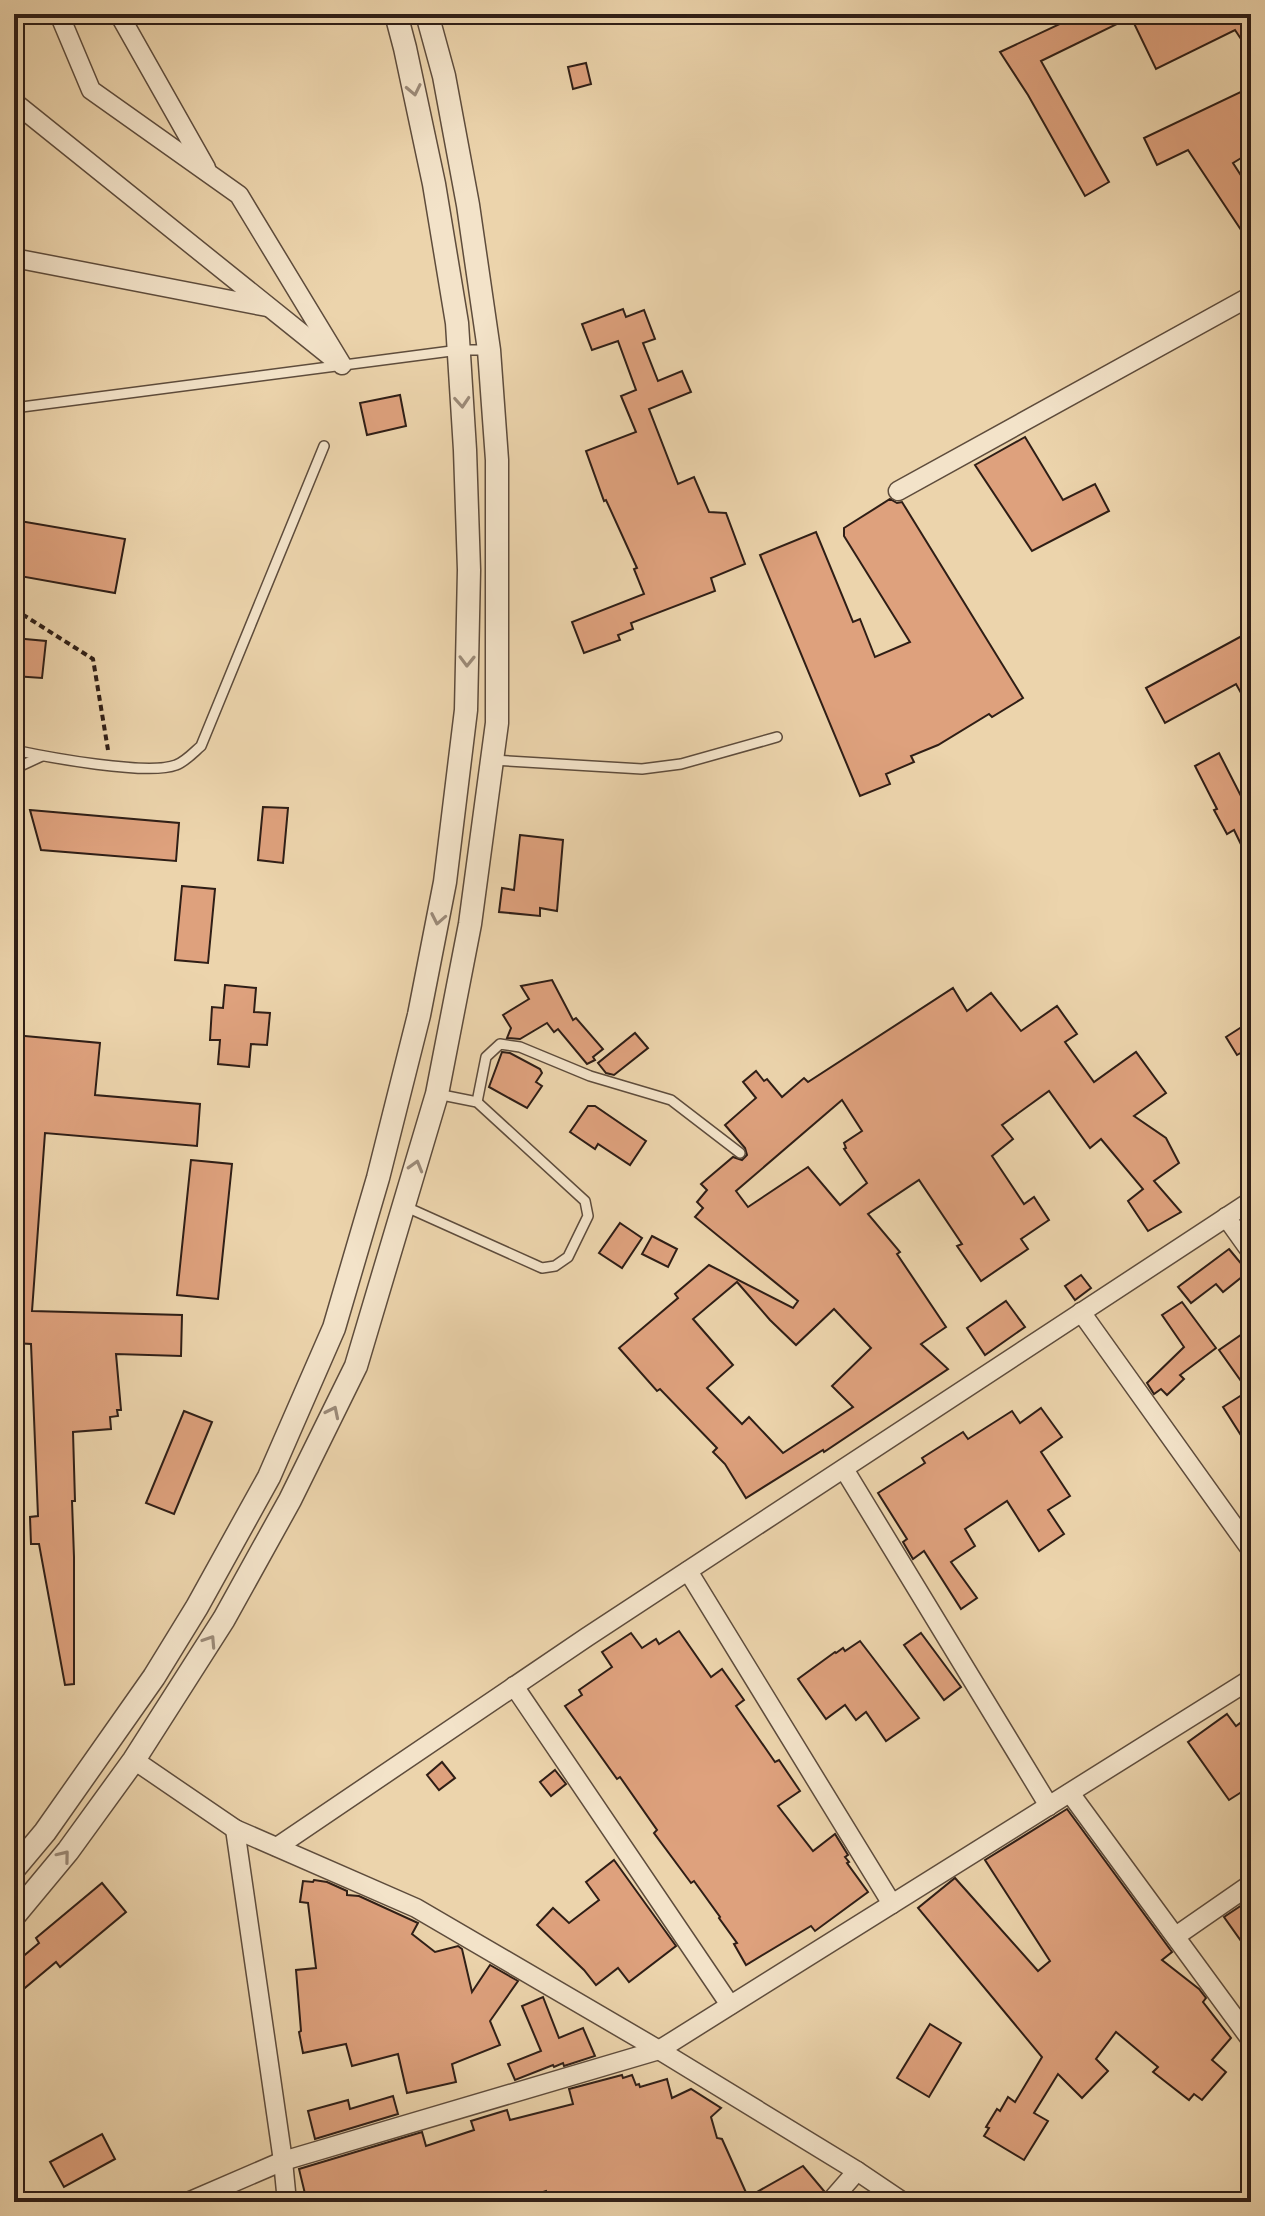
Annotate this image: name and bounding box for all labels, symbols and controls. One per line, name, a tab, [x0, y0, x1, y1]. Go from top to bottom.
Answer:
one-way arrow	[405, 82, 422, 96]
one-way arrow	[453, 396, 470, 409]
one-way arrow	[459, 655, 476, 668]
one-way arrow	[430, 912, 447, 926]
one-way arrow	[407, 1160, 423, 1174]
one-way arrow	[324, 1406, 339, 1421]
one-way arrow	[201, 1635, 216, 1650]
one-way arrow	[54, 1850, 69, 1865]

